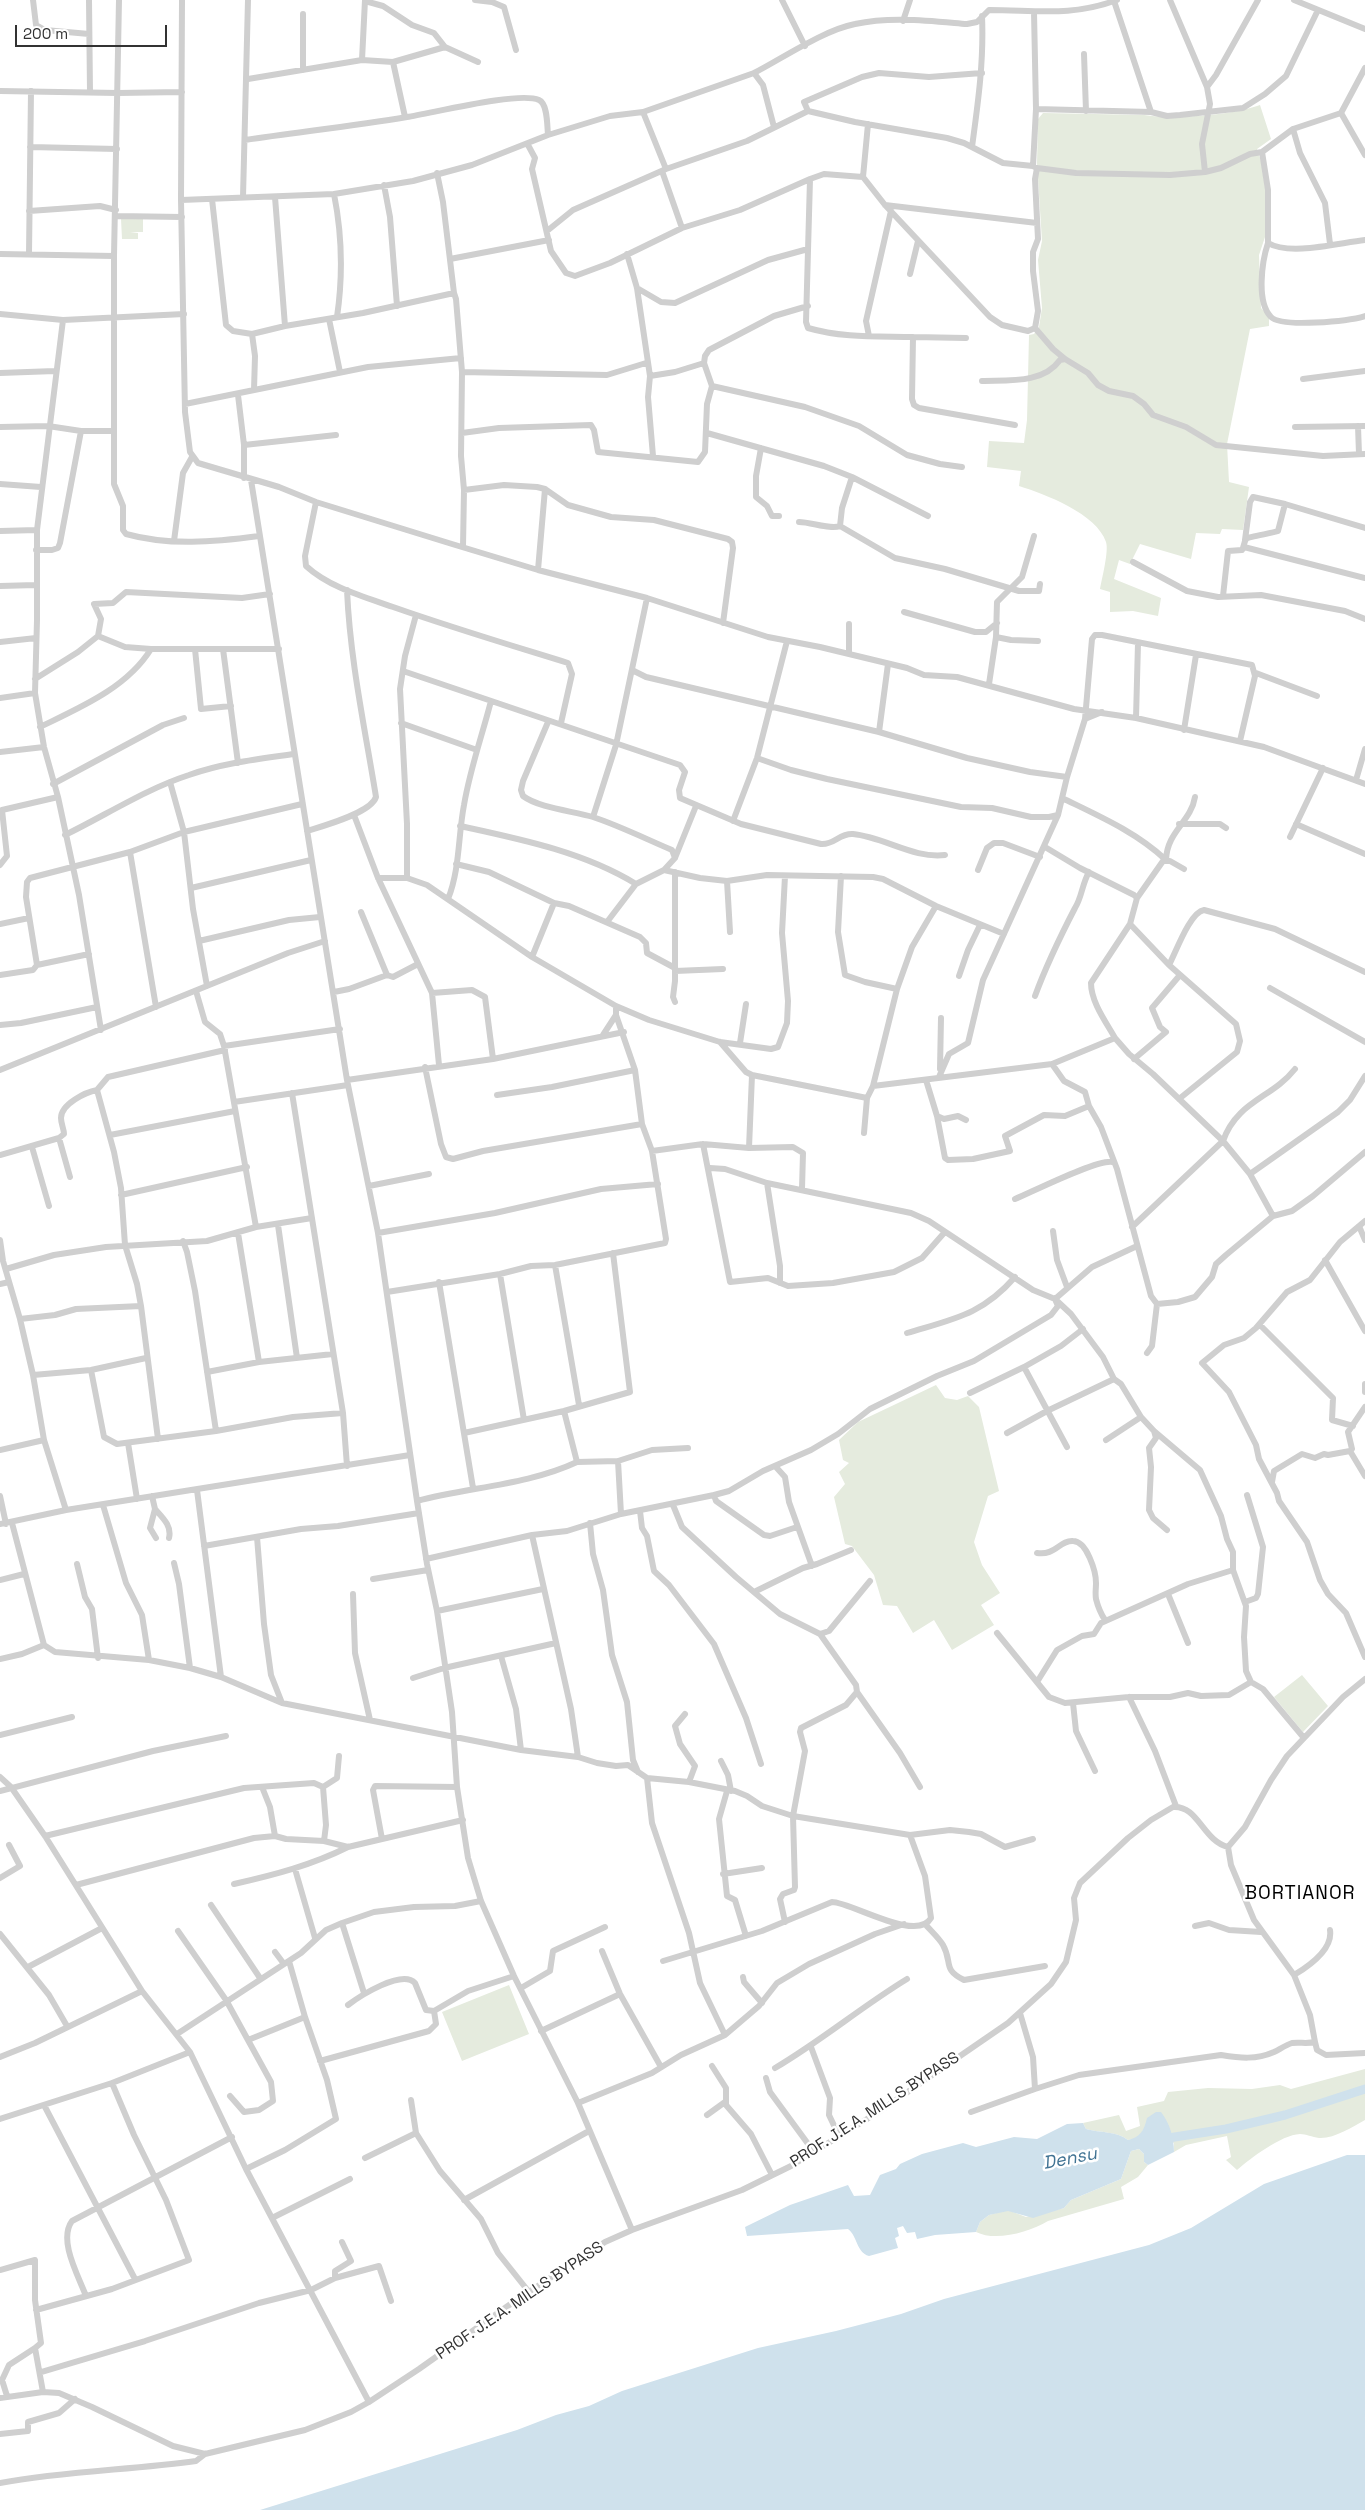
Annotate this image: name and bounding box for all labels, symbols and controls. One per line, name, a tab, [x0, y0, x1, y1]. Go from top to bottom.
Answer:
scale bar	[18, 15, 170, 47]
text: 200 m	[23, 24, 68, 43]
district label: BORTIANOR	[1243, 1883, 1357, 1905]
street label: PROF. J.E.A. MILLS BYPASS	[787, 2048, 963, 2172]
water label: Densu	[1041, 2143, 1099, 2175]
street label: PROF. J.E.A. MILLS BYPASS	[433, 2238, 607, 2364]

